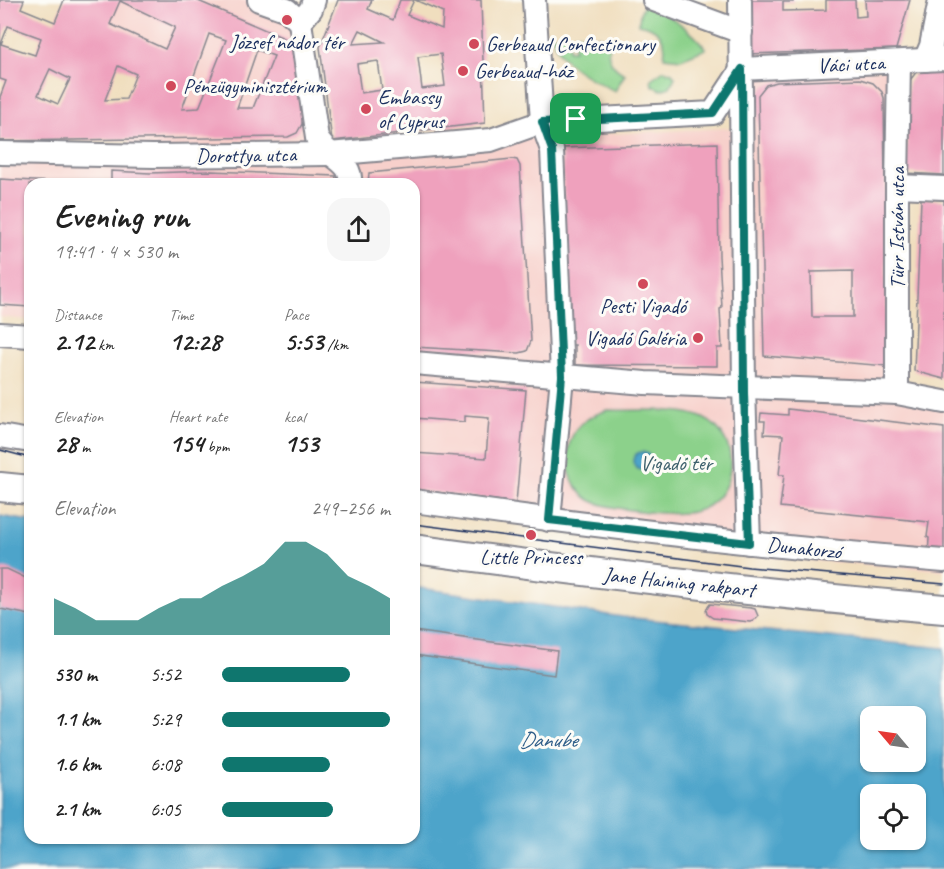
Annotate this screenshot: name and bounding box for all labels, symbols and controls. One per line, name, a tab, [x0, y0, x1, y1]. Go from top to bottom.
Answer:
marker: József nádor tér	[280, 13, 294, 27]
place label: József nádor tér	[229, 29, 346, 55]
place label: Gerbeaud Confectionary	[486, 31, 657, 57]
marker: Gerbeaud Confectionary	[467, 37, 481, 51]
street label: Váci utca	[817, 49, 888, 79]
place label: Gerbeaud-ház	[475, 58, 575, 84]
marker: Gerbeaud-ház	[456, 64, 470, 78]
place label: Pénzügyminisztérium	[183, 73, 328, 99]
marker: Pénzügyminisztérium	[164, 79, 178, 93]
place label: Embassy of Cyprus	[378, 84, 446, 134]
pin	[550, 93, 601, 144]
marker: Embassy of Cyprus	[359, 102, 373, 116]
icon: arrive	[559, 102, 592, 135]
street label: Dorottya utca	[196, 141, 298, 169]
street label: Türr István utca	[884, 166, 910, 289]
text: Evening run	[54, 195, 189, 237]
button: share	[327, 198, 390, 261]
text: 19:41 · 4 × 530 m	[54, 239, 178, 264]
marker: Pesti Vigadó	[636, 277, 650, 291]
place label: Pesti Vigadó	[600, 293, 688, 319]
text: Distance	[54, 305, 102, 325]
text: Time	[169, 305, 193, 325]
text: Pace	[284, 305, 309, 325]
text: 2.12	[54, 325, 94, 358]
text: 12:28	[169, 325, 221, 358]
text: 5:53	[284, 325, 323, 358]
place label: Vigadó Galéria	[585, 325, 688, 351]
marker: Vigadó Galéria	[691, 331, 705, 345]
text: km	[94, 335, 114, 355]
text: /km	[323, 335, 348, 355]
text: Elevation	[54, 407, 103, 427]
text: Heart rate	[169, 407, 227, 427]
text: kcal	[284, 407, 305, 427]
text: 28	[54, 427, 77, 460]
text: 154	[169, 427, 204, 460]
text: 153	[284, 427, 319, 460]
text: m	[77, 437, 90, 457]
text: bpm	[204, 437, 230, 457]
park label: Vigadó tér	[640, 450, 715, 476]
text: Elevation	[54, 496, 116, 521]
text: 249–256 m	[311, 496, 390, 521]
marker: Little Princess	[524, 528, 538, 542]
street label: Dunakorzó	[766, 531, 845, 565]
place label: Little Princess	[480, 544, 584, 570]
street label: Jane Haining rakpart	[601, 561, 759, 603]
text: 530 m	[54, 662, 97, 687]
text: 5:52	[150, 662, 181, 687]
north arrow	[860, 706, 926, 772]
map controls	[860, 706, 926, 850]
text: 1.1 km	[54, 707, 101, 732]
text: 5:29	[150, 707, 181, 732]
water label: Danube	[519, 726, 579, 754]
text: 1.6 km	[54, 752, 101, 777]
text: 6:08	[150, 752, 181, 777]
button: locate	[860, 784, 926, 850]
text: 2.1 km	[54, 797, 101, 822]
text: 6:05	[150, 797, 181, 822]

